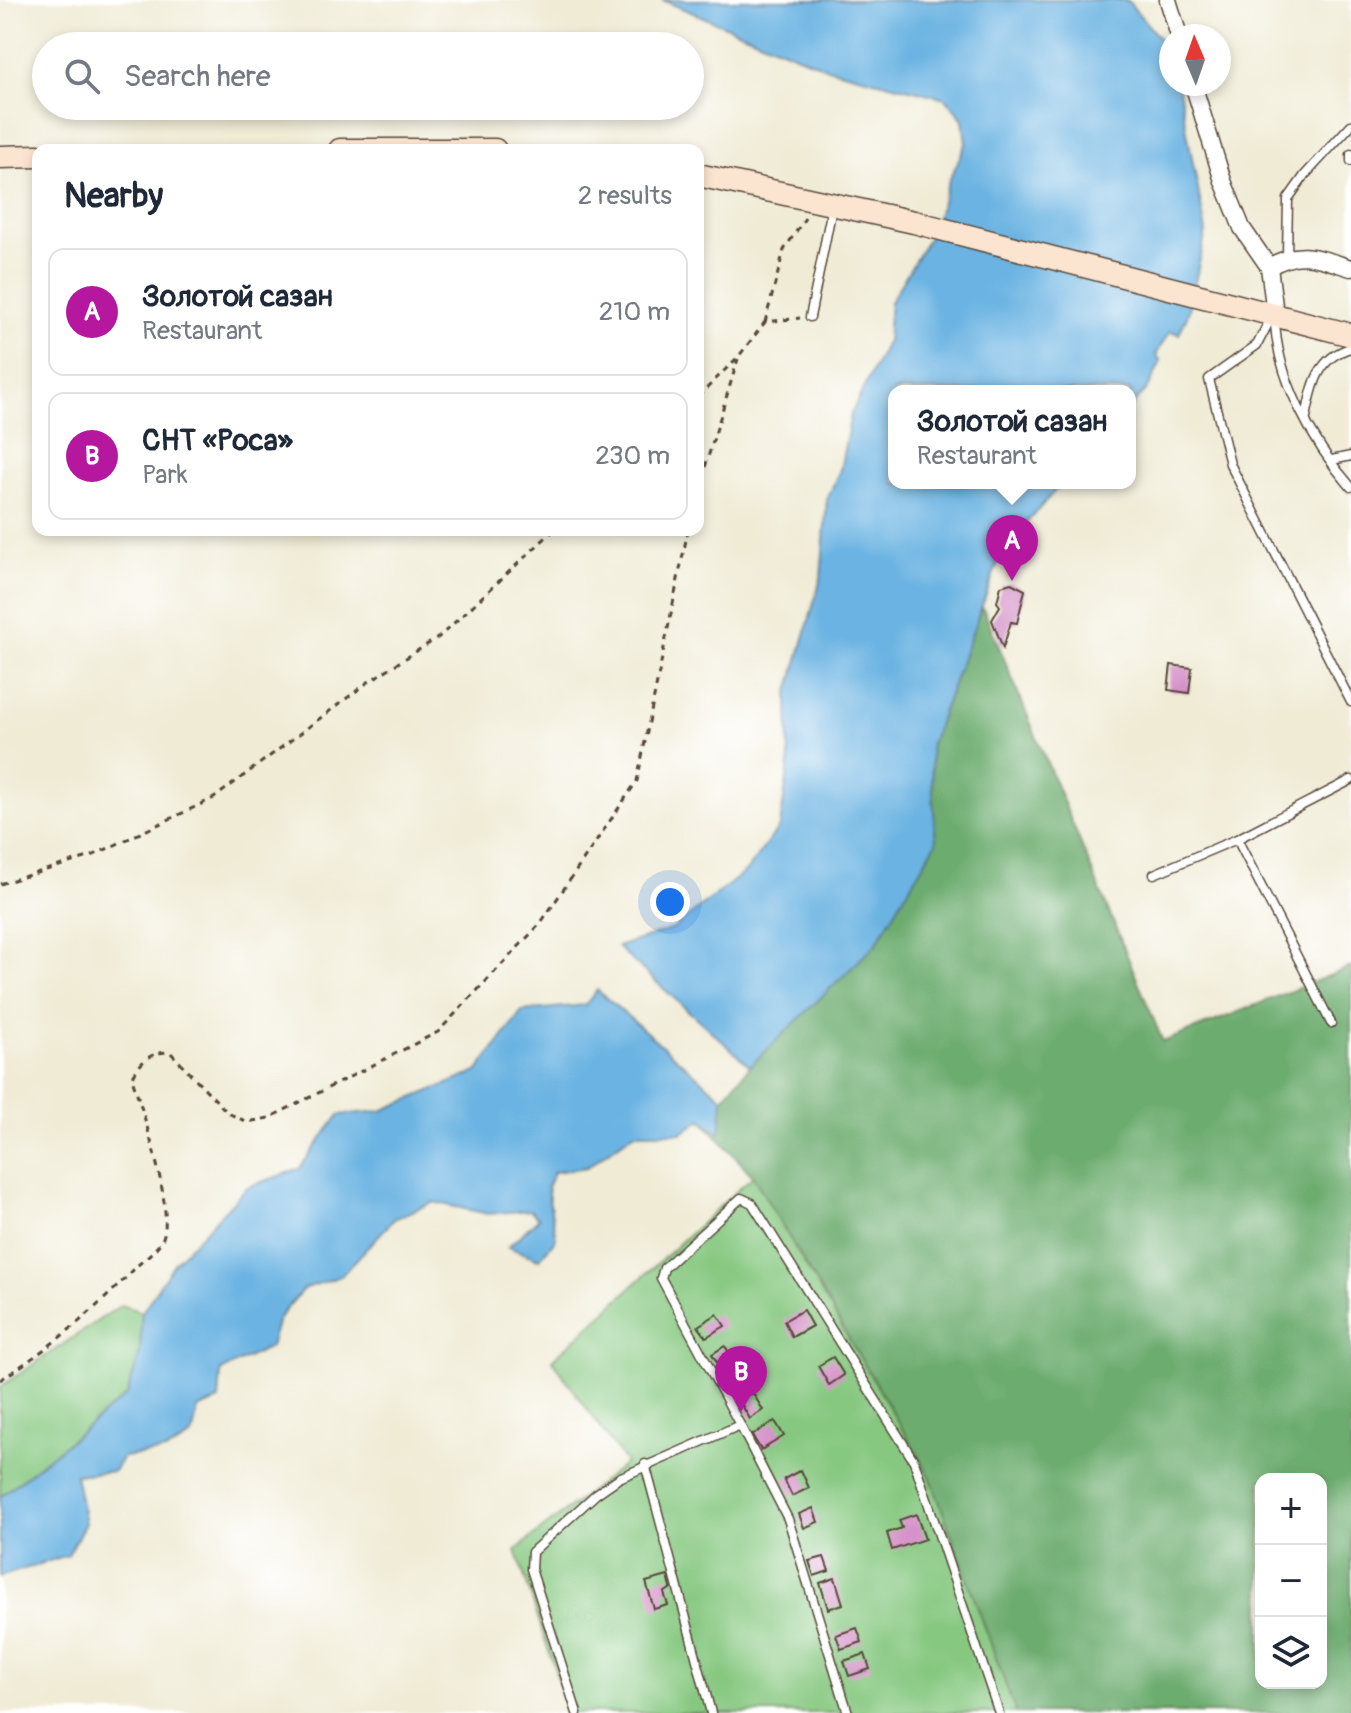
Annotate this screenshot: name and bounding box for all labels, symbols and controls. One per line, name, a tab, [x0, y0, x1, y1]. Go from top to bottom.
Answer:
north arrow	[1159, 24, 1231, 96]
search box	[32, 32, 704, 120]
icon: search	[60, 54, 104, 98]
text: Search here	[124, 58, 271, 95]
text: Nearby	[64, 175, 163, 218]
text: 2 results	[578, 180, 672, 212]
text: Золотой сазан	[142, 278, 333, 315]
text: A	[84, 296, 100, 328]
text: 210 m	[599, 296, 670, 328]
text: Restaurant	[142, 315, 262, 347]
popup	[888, 385, 1136, 489]
text: Золотой сазан	[917, 403, 1107, 440]
text: СНТ «Роса»	[142, 422, 293, 459]
text: B	[85, 440, 99, 472]
text: 230 m	[595, 440, 670, 472]
text: Restaurant	[917, 440, 1037, 472]
text: Park	[142, 459, 188, 491]
pin: A	[986, 515, 1038, 581]
your location	[650, 882, 690, 922]
pin: B	[715, 1346, 767, 1412]
map controls	[1255, 1473, 1327, 1689]
button: +	[1255, 1473, 1327, 1545]
button: −	[1255, 1545, 1327, 1617]
button: layers	[1255, 1617, 1327, 1689]

